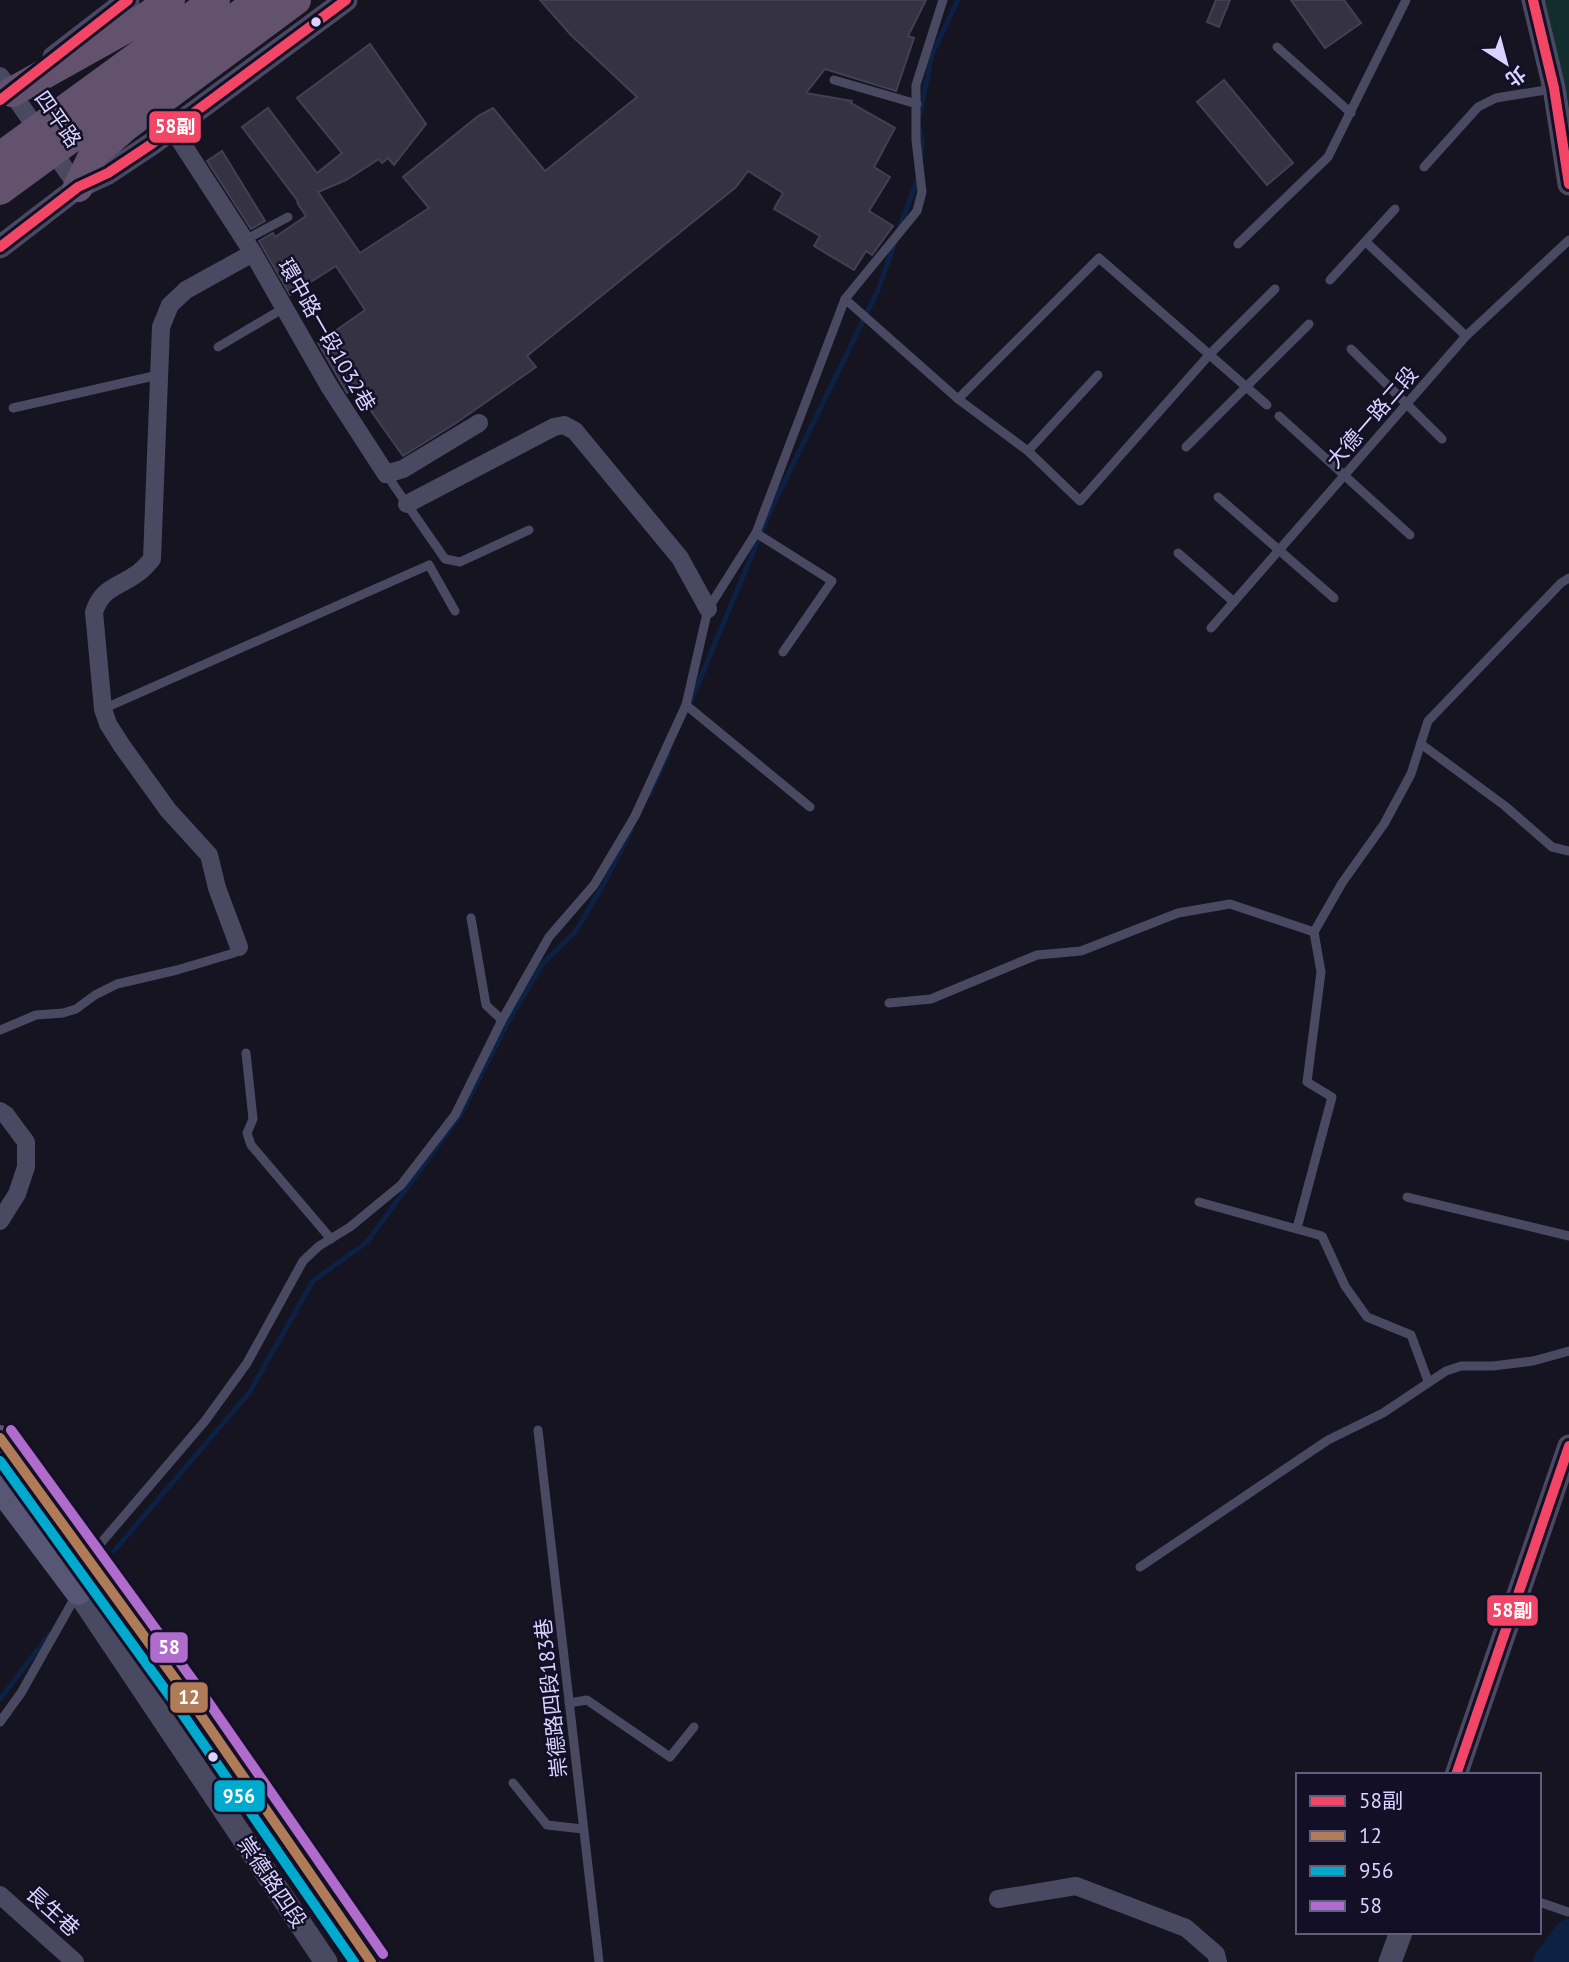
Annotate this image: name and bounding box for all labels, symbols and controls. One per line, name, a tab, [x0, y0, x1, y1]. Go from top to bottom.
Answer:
unlabelled marker	[309, 15, 323, 29]
north arrow	[1471, 28, 1541, 98]
text: 北	[1501, 61, 1531, 92]
street label: 四平路	[29, 85, 87, 153]
line badge: 58副	[148, 110, 202, 144]
text: 58副	[155, 114, 195, 138]
street label: 環中路一段1032巷	[272, 254, 382, 416]
street label: 大德一路二段	[1320, 361, 1424, 473]
line badge: 58副	[1486, 1594, 1539, 1627]
text: 58副	[1492, 1598, 1532, 1622]
street label: 崇德路四段183巷	[529, 1617, 573, 1779]
line badge: 58	[149, 1631, 189, 1664]
text: 58	[158, 1635, 180, 1659]
line badge: 12	[169, 1681, 209, 1714]
text: 12	[178, 1685, 200, 1709]
unlabelled marker	[206, 1750, 220, 1764]
legend	[1296, 1773, 1541, 1934]
line badge: 956	[213, 1779, 266, 1813]
text: 956	[223, 1784, 255, 1808]
text: 58副	[1359, 1787, 1403, 1814]
text: 12	[1359, 1822, 1382, 1849]
street label: 崇德路四段	[231, 1831, 313, 1933]
text: 956	[1359, 1857, 1393, 1884]
street label: 長生巷	[21, 1880, 85, 1942]
text: 58	[1359, 1892, 1382, 1919]

